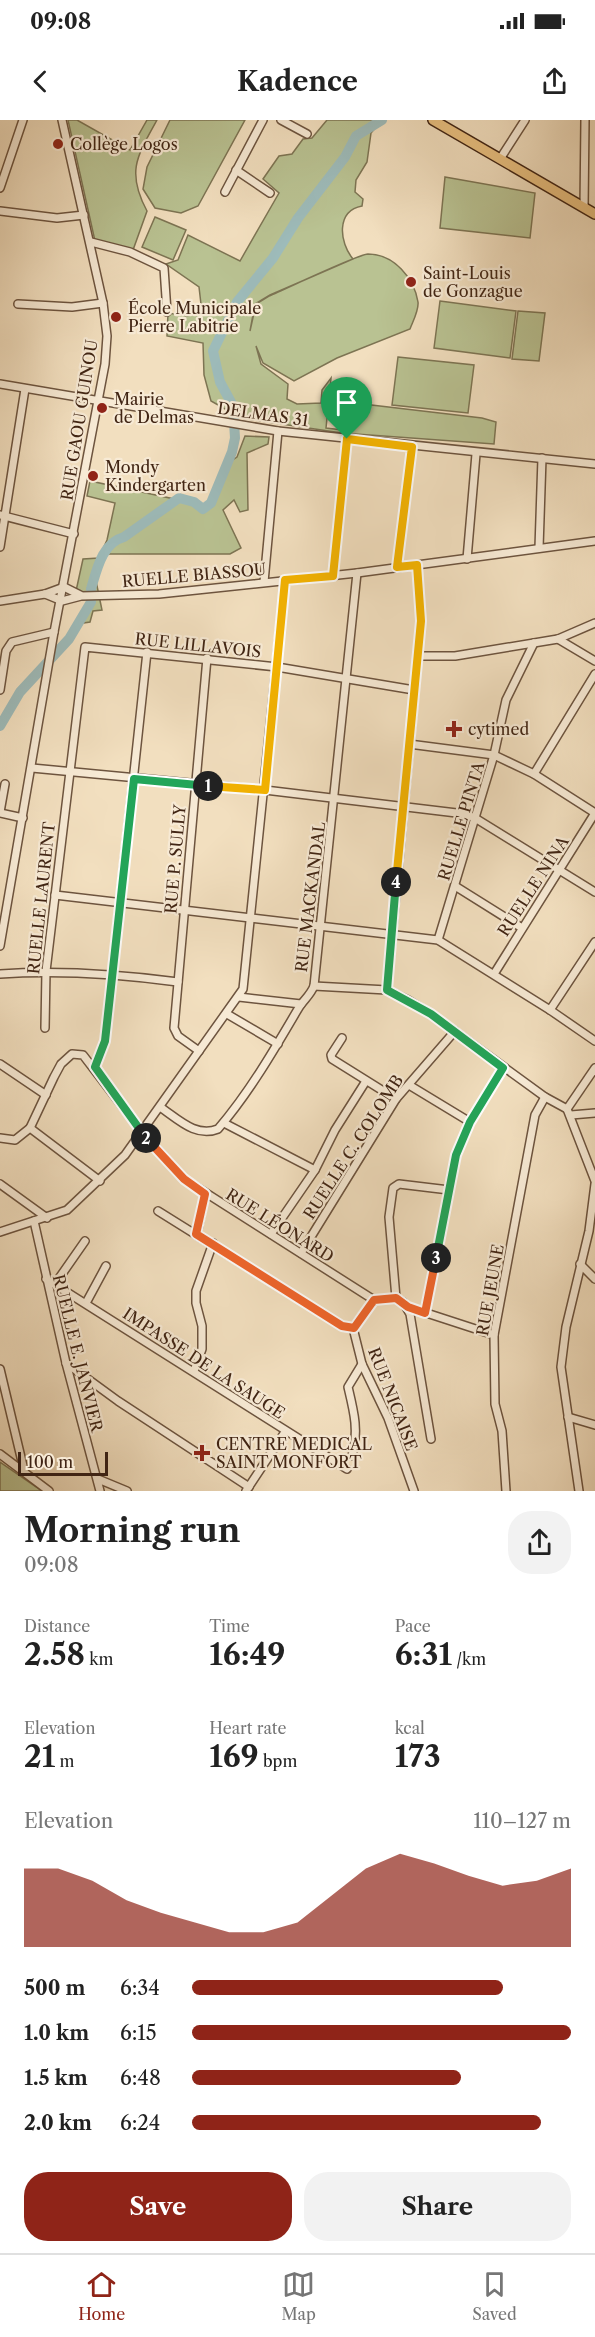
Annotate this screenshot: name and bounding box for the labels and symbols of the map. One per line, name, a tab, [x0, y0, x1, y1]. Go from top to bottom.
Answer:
place label: Collège Logos	[70, 134, 178, 154]
marker: Collège Logos	[51, 137, 65, 151]
place label: Saint-Louis de Gonzague	[423, 263, 523, 301]
marker: Saint-Louis de Gonzague	[404, 275, 418, 289]
place label: École Municipale Pierre Labitrie	[128, 298, 261, 336]
marker: École Municipale Pierre Labitrie	[109, 310, 123, 324]
street label: RUE GAOU GUINOU	[56, 338, 102, 502]
pin	[321, 377, 372, 439]
place label: Mairie de Delmas	[114, 389, 194, 427]
street label: DELMAS 31	[216, 398, 310, 430]
marker: Mairie de Delmas	[95, 401, 109, 415]
place label: Mondy Kindergarten	[105, 457, 206, 495]
marker: Mondy Kindergarten	[86, 469, 100, 483]
street label: RUELLE BIASSOU	[121, 559, 267, 591]
street label: RUE LILLAVOIS	[134, 628, 262, 662]
place label: cytimed	[468, 719, 529, 739]
marker: cytimed	[445, 720, 463, 738]
street label: RUELLE PINTA	[433, 758, 489, 883]
pin: 1	[193, 771, 223, 801]
street label: RUE P. SULLY	[160, 803, 190, 915]
street label: RUE MACKANDAL	[291, 820, 329, 973]
street label: RUELLE LAURENT	[23, 821, 59, 975]
street label: RUELLE NINA	[493, 831, 573, 940]
pin: 4	[381, 867, 411, 897]
street label: RUELLE C. COLOMB	[299, 1071, 407, 1223]
pin: 2	[131, 1123, 161, 1153]
street label: RUE LÉONARD	[222, 1184, 338, 1266]
pin: 3	[421, 1243, 451, 1273]
street label: RUE JEUNE	[472, 1243, 508, 1337]
street label: RUELLE E. JANVIER	[49, 1272, 108, 1435]
street label: IMPASSE DE LA SAUGE	[119, 1303, 289, 1423]
street label: RUE NICAISE	[364, 1345, 422, 1453]
place label: CENTRE MEDICAL SAINT MONFORT	[216, 1434, 373, 1472]
marker: CENTRE MEDICAL SAINT MONFORT	[193, 1444, 211, 1462]
scale bar	[18, 1449, 108, 1476]

